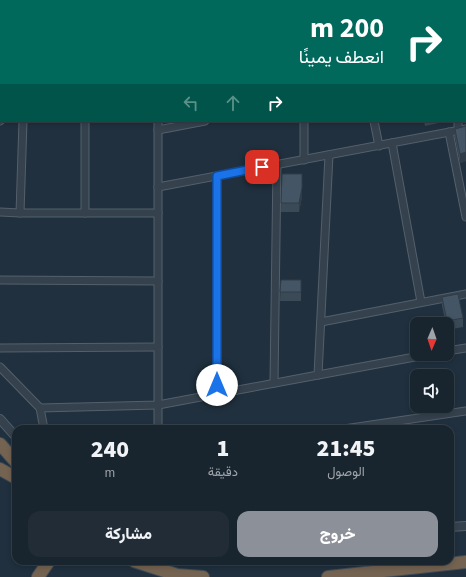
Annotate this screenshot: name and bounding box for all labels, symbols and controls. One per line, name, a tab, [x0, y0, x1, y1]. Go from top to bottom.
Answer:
text: 200 m	[310, 8, 384, 48]
icon: right	[398, 16, 450, 68]
text: انعطف يمينًا	[299, 45, 384, 70]
icon: left	[180, 92, 202, 114]
icon: ahead	[222, 92, 244, 114]
icon: right	[264, 92, 286, 114]
pin	[245, 150, 279, 184]
icon: arrive	[251, 156, 273, 178]
north arrow	[410, 317, 454, 361]
map controls	[410, 317, 454, 413]
position arrow	[196, 364, 238, 406]
button: sound	[410, 369, 454, 413]
text: 1	[216, 431, 229, 466]
text: 21:45	[317, 431, 375, 466]
text: 240	[91, 432, 129, 467]
text: دقيقة	[208, 463, 238, 481]
text: الوصول	[327, 463, 365, 481]
text: m	[105, 464, 115, 482]
button: مشاركة	[28, 511, 229, 557]
button: خروج	[237, 511, 438, 557]

